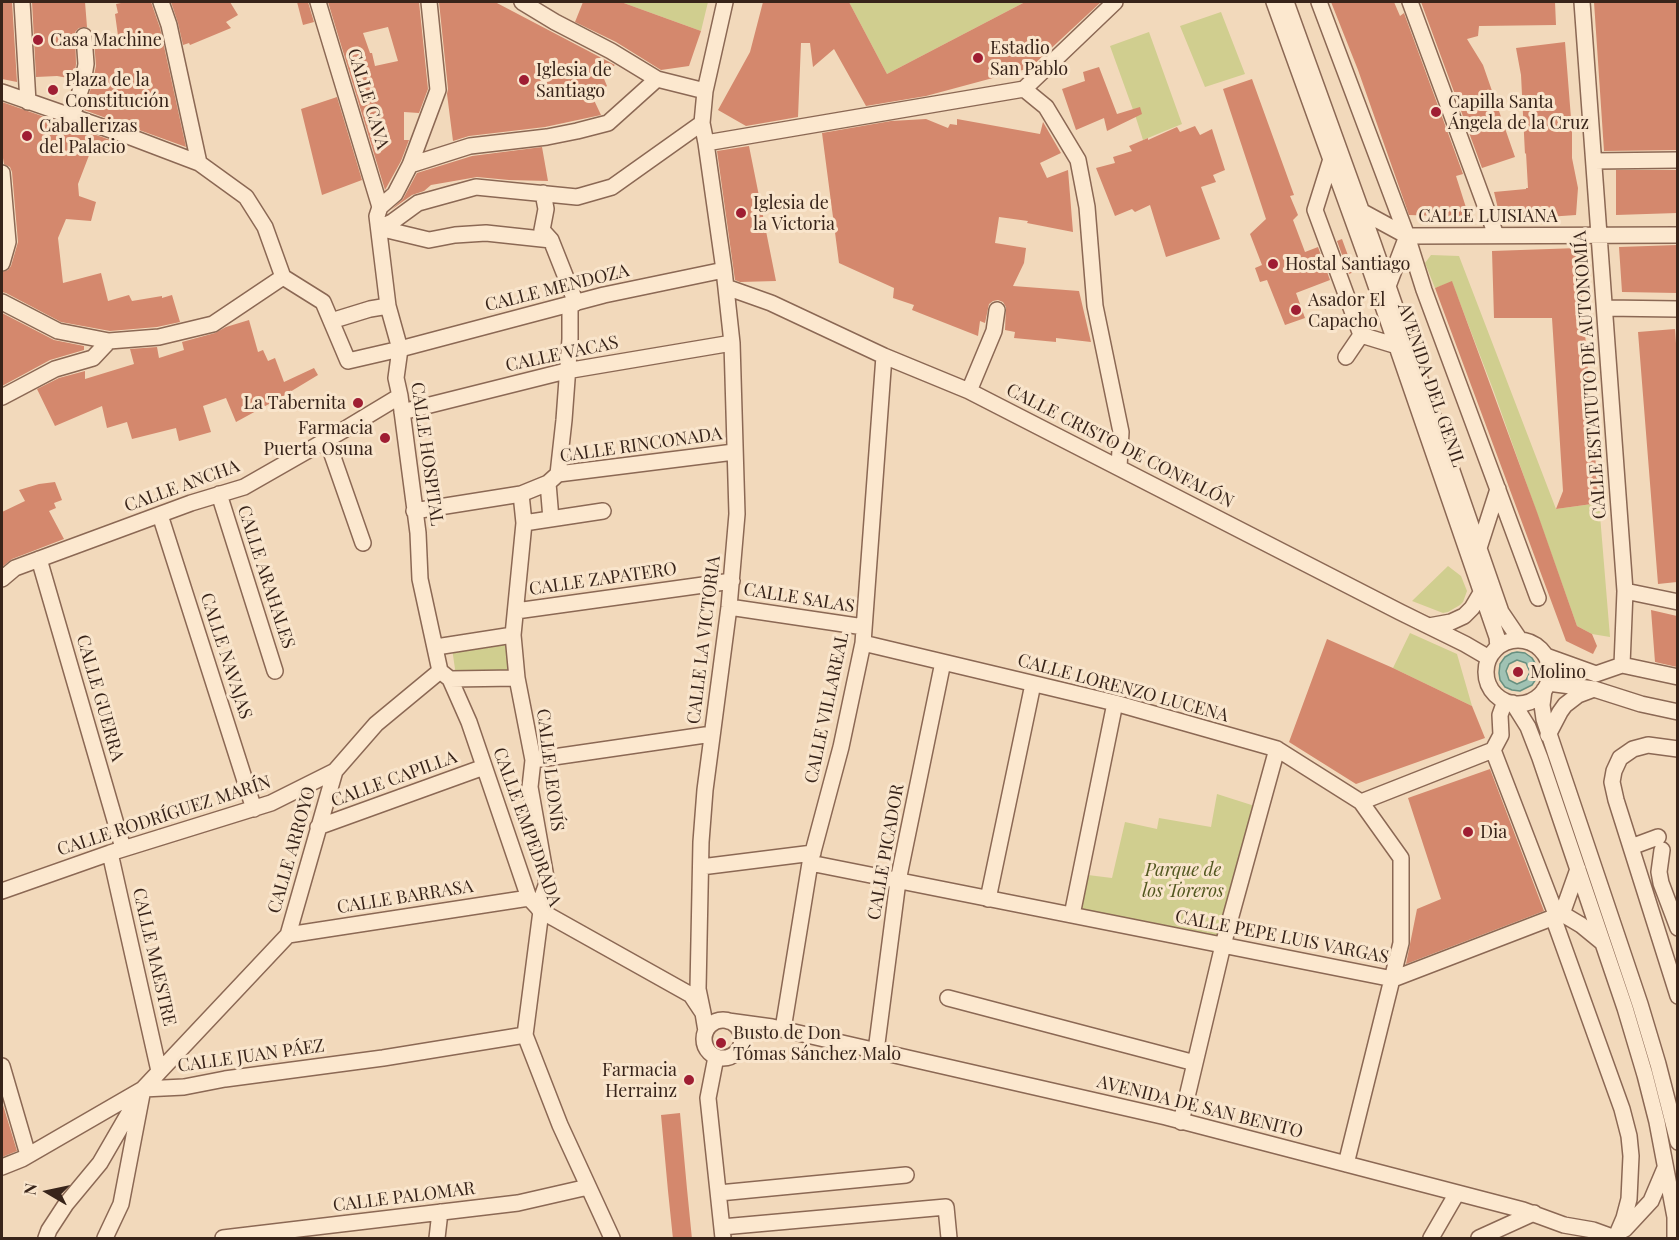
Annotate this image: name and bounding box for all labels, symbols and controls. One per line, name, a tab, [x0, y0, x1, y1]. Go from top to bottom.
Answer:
place label: Casa Machine	[50, 29, 162, 51]
marker: Casa Machine	[31, 33, 45, 47]
place label: Estadio San Pablo	[990, 37, 1068, 80]
street label: CALLE CAVA	[342, 46, 394, 152]
marker: Estadio San Pablo	[971, 51, 985, 65]
place label: Iglesia de Santiago	[536, 59, 612, 101]
place label: Plaza de la Constitución	[65, 69, 169, 112]
marker: Iglesia de Santiago	[517, 73, 531, 87]
marker: Plaza de la Constitución	[46, 83, 60, 97]
place label: Capilla Santa Ángela de la Cruz	[1448, 91, 1589, 134]
marker: Capilla Santa Ángela de la Cruz	[1429, 105, 1443, 119]
place label: Caballerizas del Palacio	[39, 115, 138, 158]
marker: Caballerizas del Palacio	[20, 129, 34, 143]
place label: Iglesia de la Victoria	[753, 192, 835, 234]
street label: CALLE LUISIANA	[1418, 205, 1558, 227]
marker: Iglesia de la Victoria	[734, 206, 748, 220]
street label: CALLE ESTATUTO DE AUTONOMÍA	[1569, 230, 1611, 520]
place label: Hostal Santiago	[1285, 253, 1410, 275]
marker: Hostal Santiago	[1266, 257, 1280, 271]
street label: CALLE MENDOZA	[483, 260, 631, 316]
place label: Asador El Capacho	[1308, 289, 1385, 332]
street label: AVENIDA DEL GENIL	[1393, 300, 1469, 470]
marker: Asador El Capacho	[1289, 303, 1303, 317]
street label: CALLE VACAS	[504, 332, 620, 376]
street label: CALLE CRISTO DE CONFALÓN	[1003, 379, 1237, 513]
street label: CALLE HOSPITAL	[406, 381, 448, 527]
place label: La Tabernita	[243, 392, 346, 414]
marker: La Tabernita	[351, 396, 365, 410]
place label: Farmacia Puerta Osuna	[264, 417, 373, 460]
street label: CALLE RINCONADA	[559, 423, 723, 467]
marker: Farmacia Puerta Osuna	[378, 431, 392, 445]
street label: CALLE ANCHA	[122, 455, 242, 517]
street label: CALLE ARAHALES	[233, 503, 299, 651]
street label: CALLE LA VICTORIA	[683, 555, 725, 725]
street label: CALLE ZAPATERO	[528, 558, 678, 600]
street label: CALLE SALAS	[742, 579, 856, 617]
street label: CALLE NAVAJAS	[195, 590, 257, 722]
street label: CALLE VILLAREAL	[800, 631, 854, 785]
street label: CALLE GUERRA	[72, 632, 128, 764]
street label: CALLE LORENZO LUCENA	[1015, 649, 1231, 727]
place label: Molino	[1530, 661, 1586, 683]
marker: Molino	[1511, 665, 1525, 679]
street label: CALLE LEONÍS	[532, 708, 568, 832]
street label: CALLE EMPEDRADA	[488, 745, 566, 909]
street label: CALLE CAPILLA	[328, 746, 460, 812]
street label: CALLE RODRÍGUEZ MARÍN	[54, 771, 274, 861]
street label: CALLE PICADOR	[863, 782, 909, 922]
street label: CALLE ARROYO	[264, 784, 320, 916]
place label: Dia	[1480, 821, 1507, 843]
marker: Dia	[1461, 825, 1475, 839]
park label: Parque de los Toreros	[1142, 859, 1224, 902]
street label: CALLE BARRASA	[335, 876, 475, 918]
street label: CALLE MAESTRE	[128, 886, 180, 1028]
street label: CALLE PEPE LUIS VARGAS	[1173, 906, 1391, 968]
place label: Busto de Don Tómas Sánchez Malo	[733, 1022, 901, 1064]
street label: CALLE JUAN PÁEZ	[176, 1035, 326, 1077]
marker: Busto de Don Tómas Sánchez Malo	[714, 1036, 728, 1050]
place label: Farmacia Herrainz	[602, 1059, 677, 1102]
street label: AVENIDA DE SAN BENITO	[1095, 1071, 1305, 1143]
marker: Farmacia Herrainz	[682, 1073, 696, 1087]
north arrow	[18, 1162, 78, 1222]
street label: CALLE PALOMAR	[332, 1178, 476, 1216]
text: N	[18, 1182, 41, 1196]

